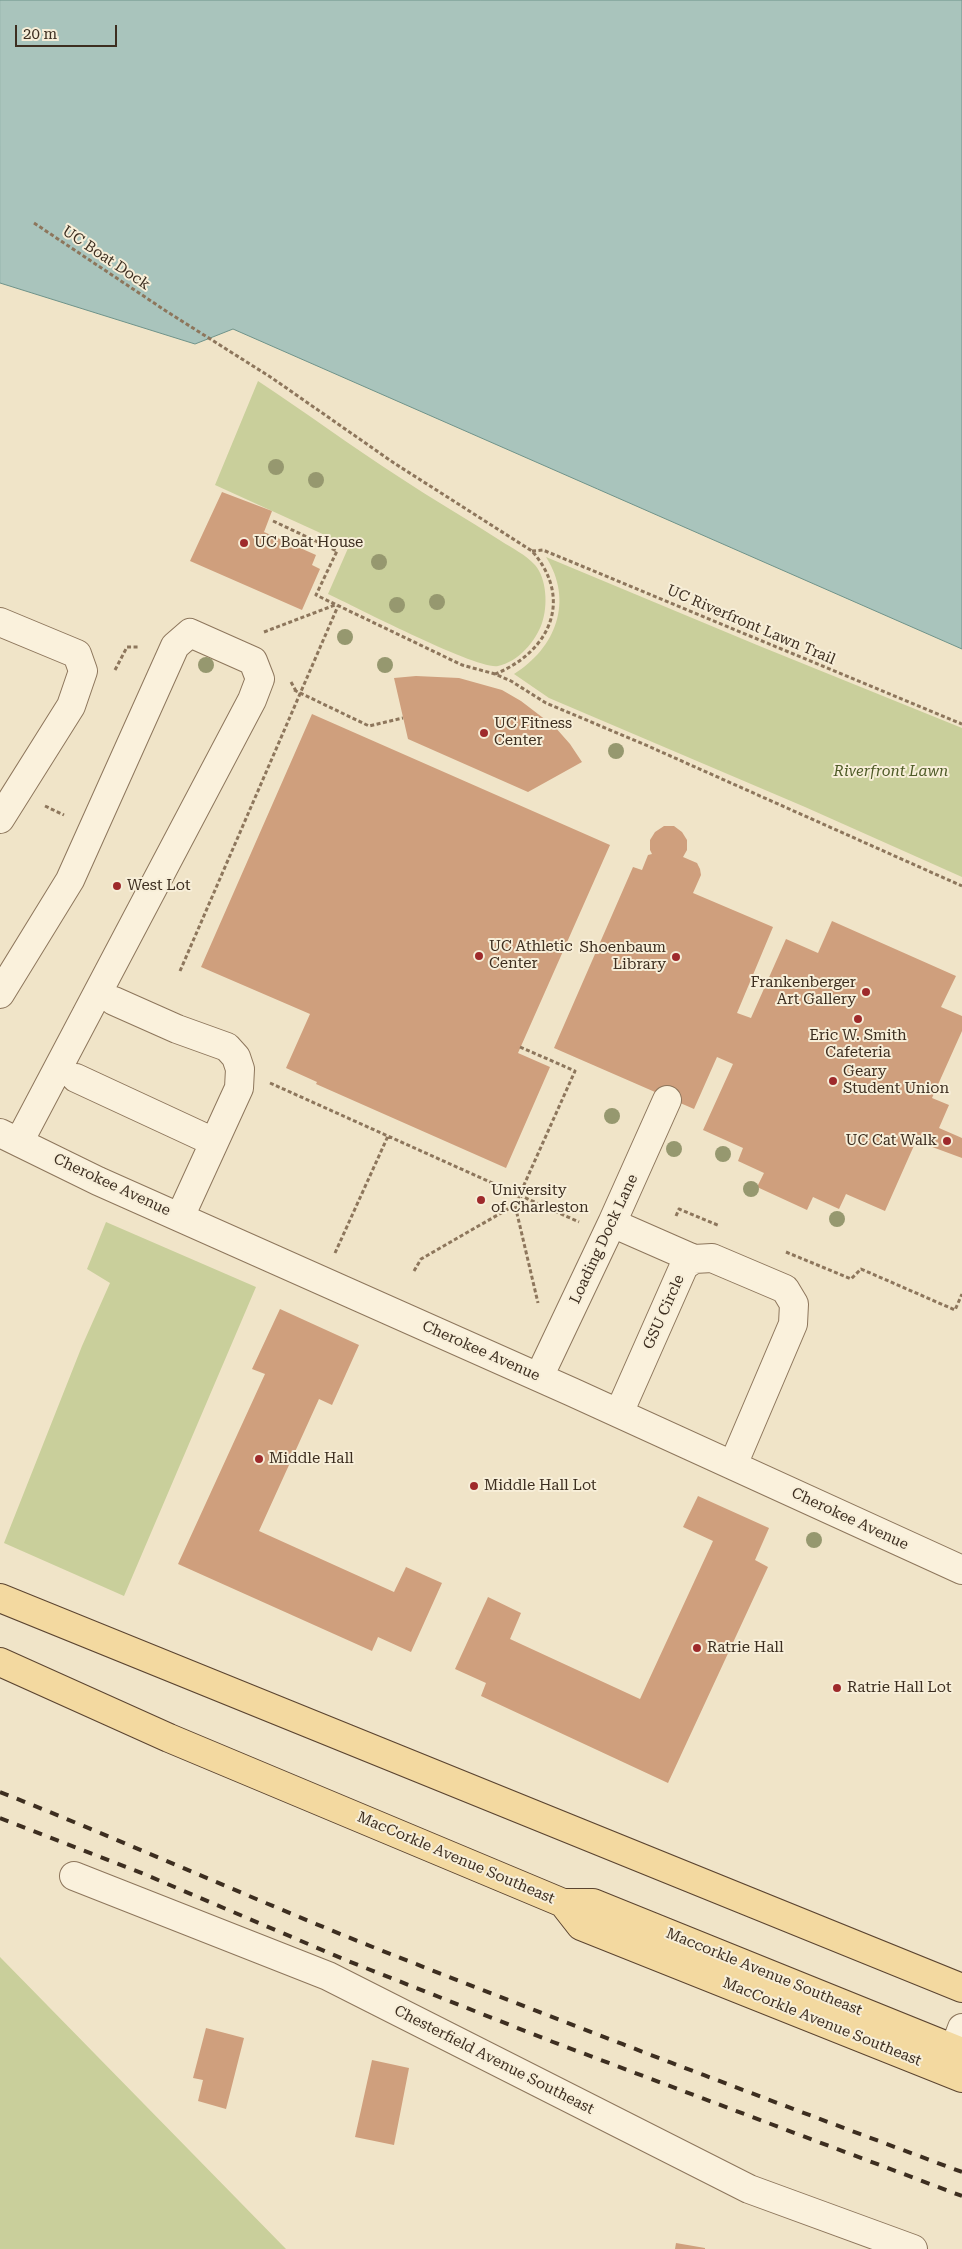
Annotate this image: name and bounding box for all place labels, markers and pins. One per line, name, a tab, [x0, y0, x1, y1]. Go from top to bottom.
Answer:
place label: UC Boat House	[254, 534, 363, 552]
marker: UC Boat House	[238, 537, 250, 549]
place label: UC Fitness Center	[494, 715, 572, 750]
marker: UC Fitness Center	[478, 727, 490, 739]
place label: West Lot	[127, 877, 191, 895]
marker: West Lot	[111, 880, 123, 892]
place label: UC Athletic Center	[489, 938, 573, 973]
place label: Shoenbaum Library	[579, 939, 666, 974]
marker: UC Athletic Center	[473, 950, 485, 962]
marker: Shoenbaum Library	[670, 951, 682, 963]
place label: Frankenberger Art Gallery	[750, 974, 856, 1009]
marker: Frankenberger Art Gallery	[860, 986, 872, 998]
marker: Eric W. Smith Cafeteria	[852, 1013, 864, 1025]
place label: Eric W. Smith Cafeteria	[809, 1027, 907, 1062]
place label: Geary Student Union	[843, 1063, 949, 1098]
marker: Geary Student Union	[827, 1075, 839, 1087]
place label: UC Cat Walk	[845, 1132, 937, 1150]
marker: UC Cat Walk	[941, 1135, 953, 1147]
place label: University of Charleston	[491, 1182, 589, 1217]
marker: University of Charleston	[475, 1194, 487, 1206]
place label: Middle Hall	[269, 1450, 354, 1468]
marker: Middle Hall	[253, 1453, 265, 1465]
place label: Middle Hall Lot	[484, 1477, 597, 1495]
marker: Middle Hall Lot	[468, 1480, 480, 1492]
place label: Ratrie Hall	[707, 1639, 784, 1657]
marker: Ratrie Hall	[691, 1642, 703, 1654]
place label: Ratrie Hall Lot	[847, 1679, 952, 1697]
marker: Ratrie Hall Lot	[831, 1682, 843, 1694]

